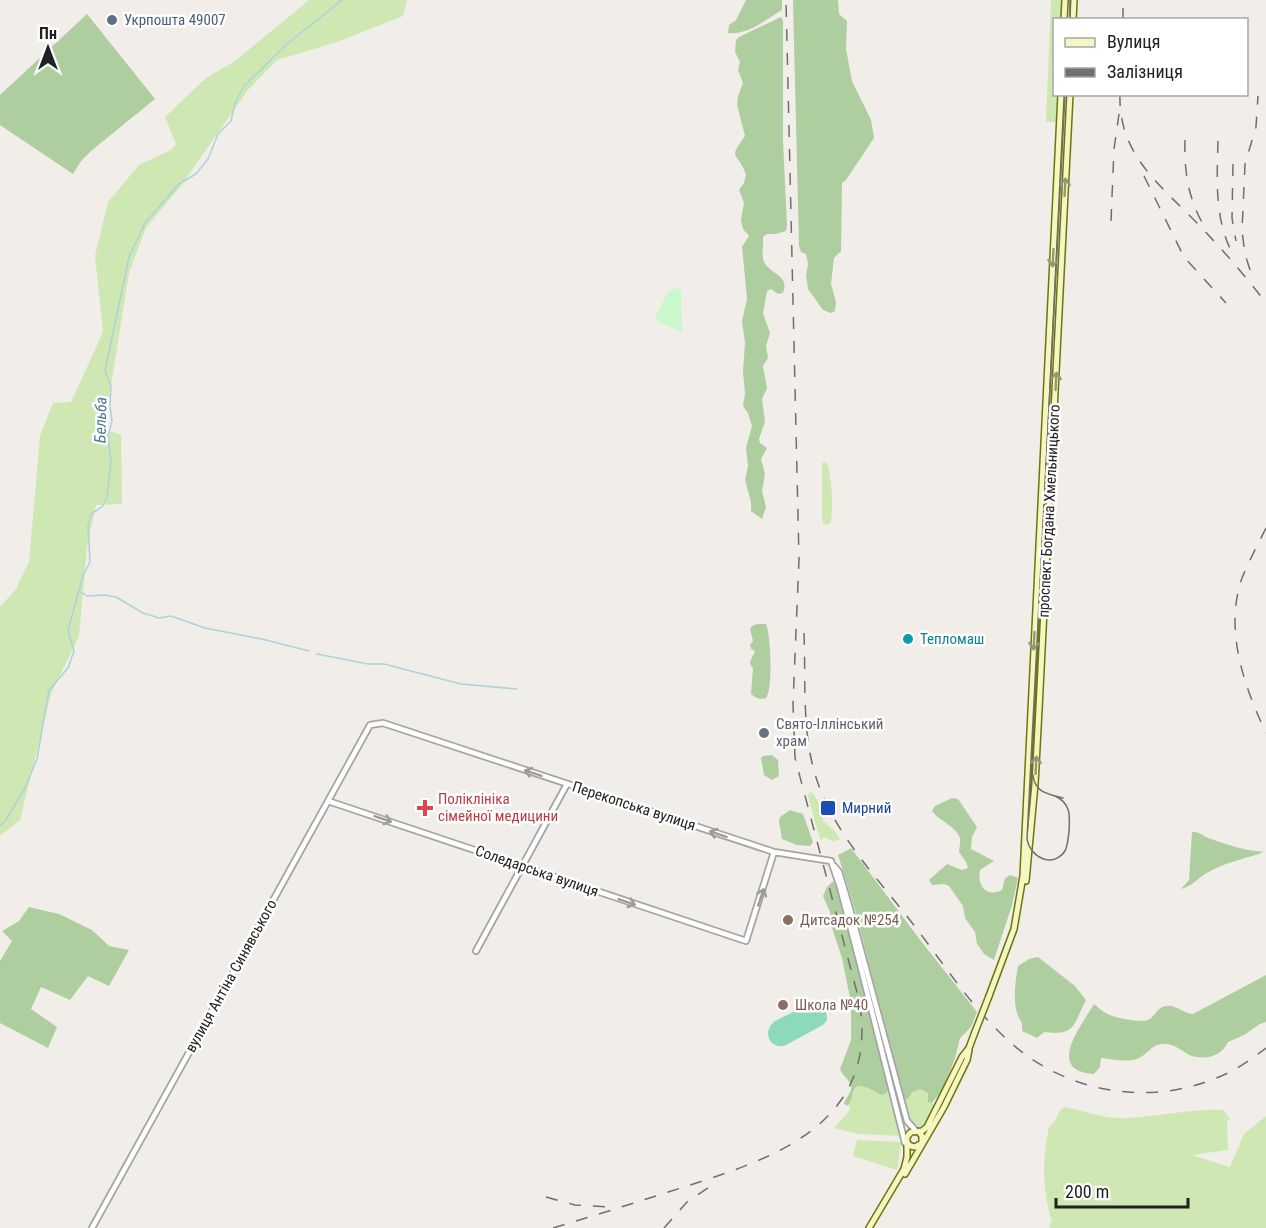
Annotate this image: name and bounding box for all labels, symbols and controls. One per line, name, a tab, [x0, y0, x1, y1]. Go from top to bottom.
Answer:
place label: Укрпошта 49007	[124, 11, 226, 29]
marker: Укрпошта 49007	[105, 13, 119, 27]
north arrow	[18, 18, 78, 78]
legend	[1053, 18, 1248, 96]
text: Пн	[39, 24, 57, 43]
text: Вулиця	[1107, 31, 1161, 52]
text: Залізниця	[1107, 61, 1183, 82]
one-way arrow	[1060, 177, 1071, 197]
one-way arrow	[1048, 247, 1059, 267]
one-way arrow	[1050, 372, 1061, 392]
water label: Бельба	[91, 397, 110, 443]
street label: проспект Богдана Хмельницького	[1034, 404, 1064, 618]
place label: Тепломаш	[920, 630, 984, 648]
one-way arrow	[1028, 631, 1039, 651]
marker: Тепломаш	[901, 632, 915, 646]
place label: Свято-Іллінський храм	[776, 715, 883, 750]
marker: Свято-Іллінський храм	[757, 726, 771, 740]
one-way arrow	[1031, 755, 1042, 775]
one-way arrow	[524, 766, 543, 777]
street label: Перекопська вулиця	[570, 778, 698, 834]
place label: Поліклініка сімейної медицини	[438, 790, 558, 825]
marker: Поліклініка сімейної медицини	[416, 799, 434, 817]
marker: Мирний	[819, 799, 837, 817]
place label: Мирний	[842, 799, 891, 817]
one-way arrow	[373, 814, 392, 825]
one-way arrow	[709, 828, 728, 839]
street label: Соледарська вулиця	[473, 841, 601, 901]
one-way arrow	[756, 888, 767, 907]
street label: вулиця Антіна Синявського	[181, 896, 281, 1056]
one-way arrow	[618, 897, 636, 908]
place label: Дитсадок №254	[800, 911, 899, 929]
marker: Дитсадок №254	[781, 913, 795, 927]
place label: Школа №40	[795, 996, 868, 1014]
marker: Школа №40	[776, 998, 790, 1012]
scale bar	[1056, 1171, 1188, 1209]
text: 200 m	[1065, 1181, 1109, 1202]

